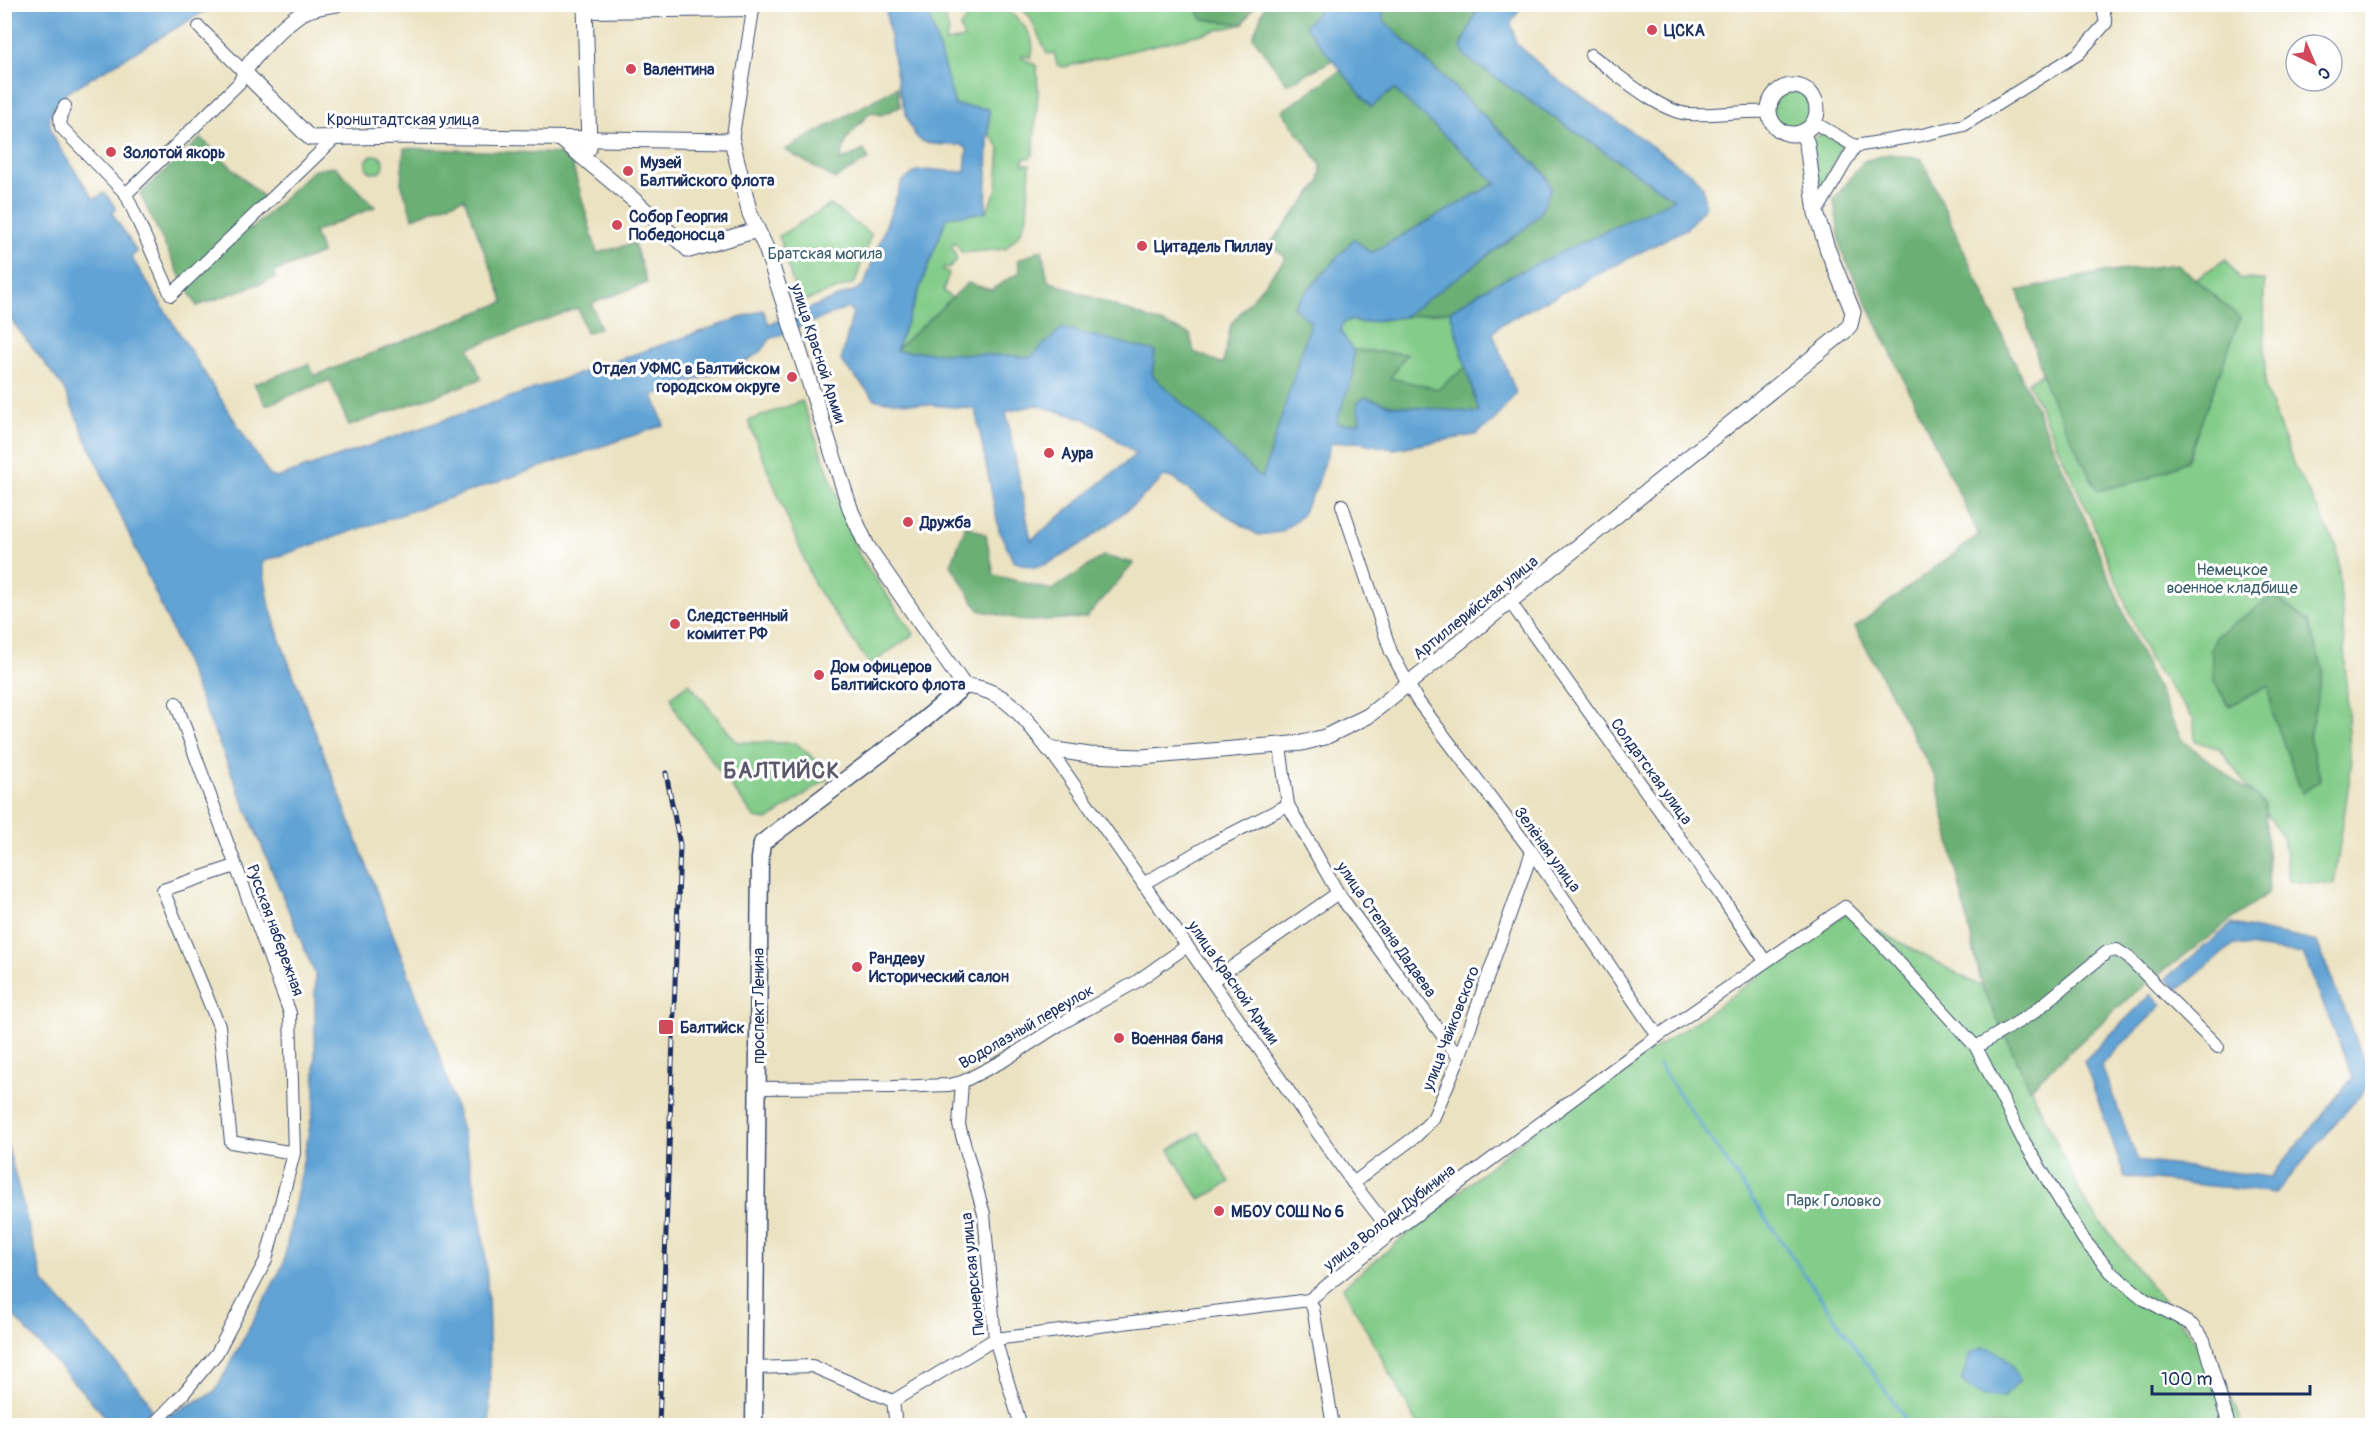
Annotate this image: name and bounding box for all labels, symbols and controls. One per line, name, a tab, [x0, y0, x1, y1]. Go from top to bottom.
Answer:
place label: ЦСКА	[1664, 21, 1705, 41]
marker: ЦСКА	[1645, 23, 1659, 37]
north arrow	[2284, 33, 2344, 93]
place label: Валентина	[643, 60, 715, 80]
marker: Валентина	[624, 62, 638, 76]
text: С	[2313, 62, 2334, 84]
street label: Кронштадтская улица	[327, 110, 479, 130]
place label: Золотой якорь	[123, 143, 225, 163]
marker: Золотой якорь	[104, 145, 118, 159]
place label: Музей Балтийского флота	[640, 153, 775, 191]
marker: Музей Балтийского флота	[621, 164, 635, 178]
place label: Собор Георгия Победоносца	[629, 207, 729, 245]
marker: Собор Георгия Победоносца	[610, 218, 624, 232]
place label: Цитадель Пиллау	[1154, 237, 1273, 257]
marker: Цитадель Пиллау	[1135, 239, 1149, 253]
park label: Братская могила	[768, 244, 883, 264]
street label: улица Красной Армии	[786, 280, 850, 426]
place label: Отдел УФМС в Балтийском городском округе	[592, 359, 781, 397]
marker: Отдел УФМС в Балтийском городском округе	[785, 370, 799, 384]
place label: Аура	[1061, 444, 1094, 464]
marker: Аура	[1042, 446, 1056, 460]
place label: Дружба	[919, 513, 971, 533]
marker: Дружба	[901, 515, 915, 529]
street label: Артиллерийская улица	[1409, 551, 1542, 664]
park label: Немецкое военное кладбище	[2166, 560, 2298, 598]
place label: Следственный комитет РФ	[687, 606, 789, 644]
marker: Следственный комитет РФ	[668, 617, 682, 631]
place label: Дом офицеров Балтийского флота	[830, 657, 966, 695]
marker: Дом офицеров Балтийского флота	[812, 668, 826, 682]
street label: Солдатская улица	[1606, 715, 1696, 829]
district label: БАЛТИЙСК	[723, 757, 841, 785]
street label: Зелёная улица	[1509, 803, 1585, 896]
street label: улица Степана Дадаева	[1331, 857, 1441, 1001]
street label: Русская набережная	[242, 862, 308, 999]
street label: улица Красной Армии	[1183, 916, 1283, 1048]
street label: проспект Ленина	[749, 948, 769, 1064]
place label: Рандеву Исторический салон	[869, 949, 1009, 987]
marker: Рандеву Исторический салон	[850, 960, 864, 974]
street label: улица Чайковского	[1418, 963, 1484, 1094]
street label: Водолазный переулок	[956, 980, 1097, 1074]
marker: Балтийск	[657, 1018, 675, 1036]
place label: Балтийск	[680, 1018, 745, 1038]
place label: Военная баня	[1131, 1029, 1224, 1049]
marker: Военная баня	[1112, 1031, 1126, 1045]
street label: улица Володи Дубинина	[1319, 1160, 1459, 1276]
park label: Парк Головко	[1787, 1191, 1882, 1211]
place label: МБОУ СОШ № 6	[1231, 1202, 1344, 1222]
marker: МБОУ СОШ № 6	[1212, 1204, 1226, 1218]
street label: Пионерская улица	[957, 1211, 989, 1336]
scale bar	[2152, 1358, 2310, 1396]
text: 100 m	[2161, 1368, 2213, 1391]

